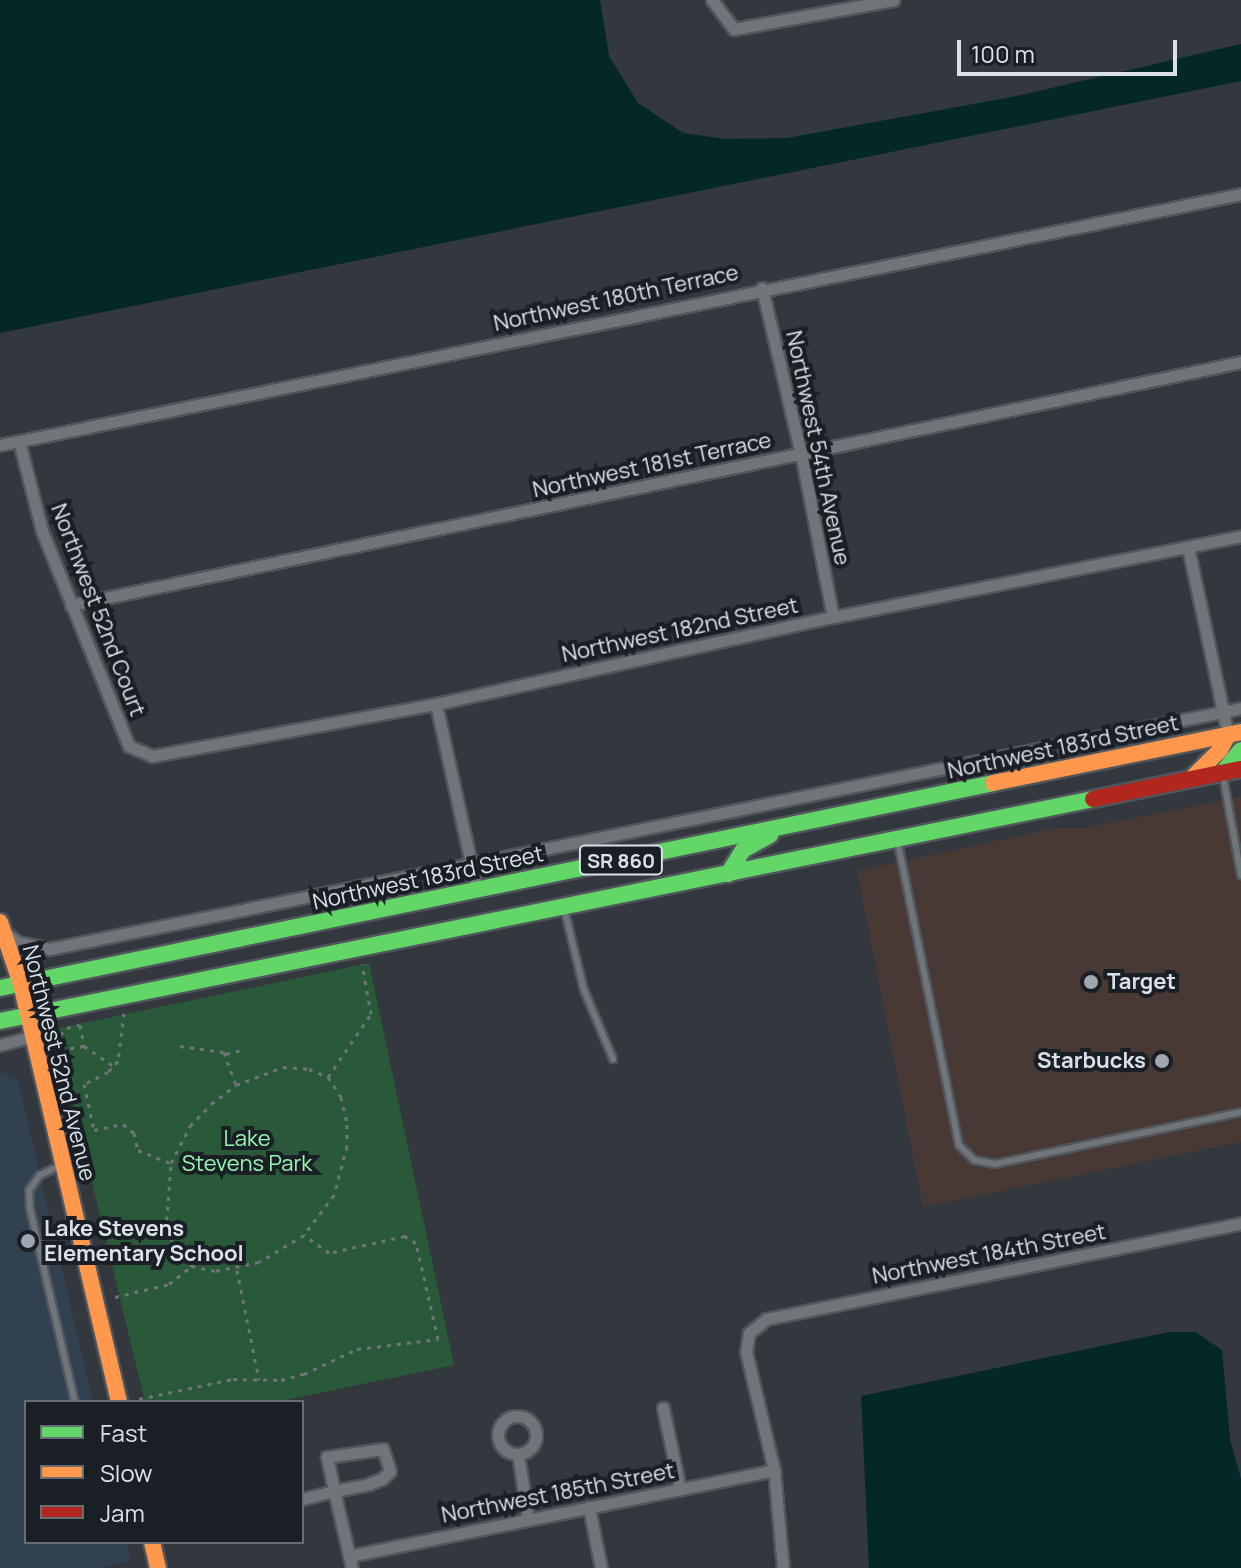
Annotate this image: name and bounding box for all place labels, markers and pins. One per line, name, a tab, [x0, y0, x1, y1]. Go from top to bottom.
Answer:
place label: Target	[1107, 969, 1176, 995]
marker: Target	[1082, 973, 1100, 991]
place label: Starbucks	[1037, 1048, 1146, 1074]
marker: Starbucks	[1153, 1052, 1171, 1070]
place label: Lake Stevens Elementary School	[44, 1215, 244, 1266]
marker: Lake Stevens Elementary School	[19, 1232, 37, 1250]

